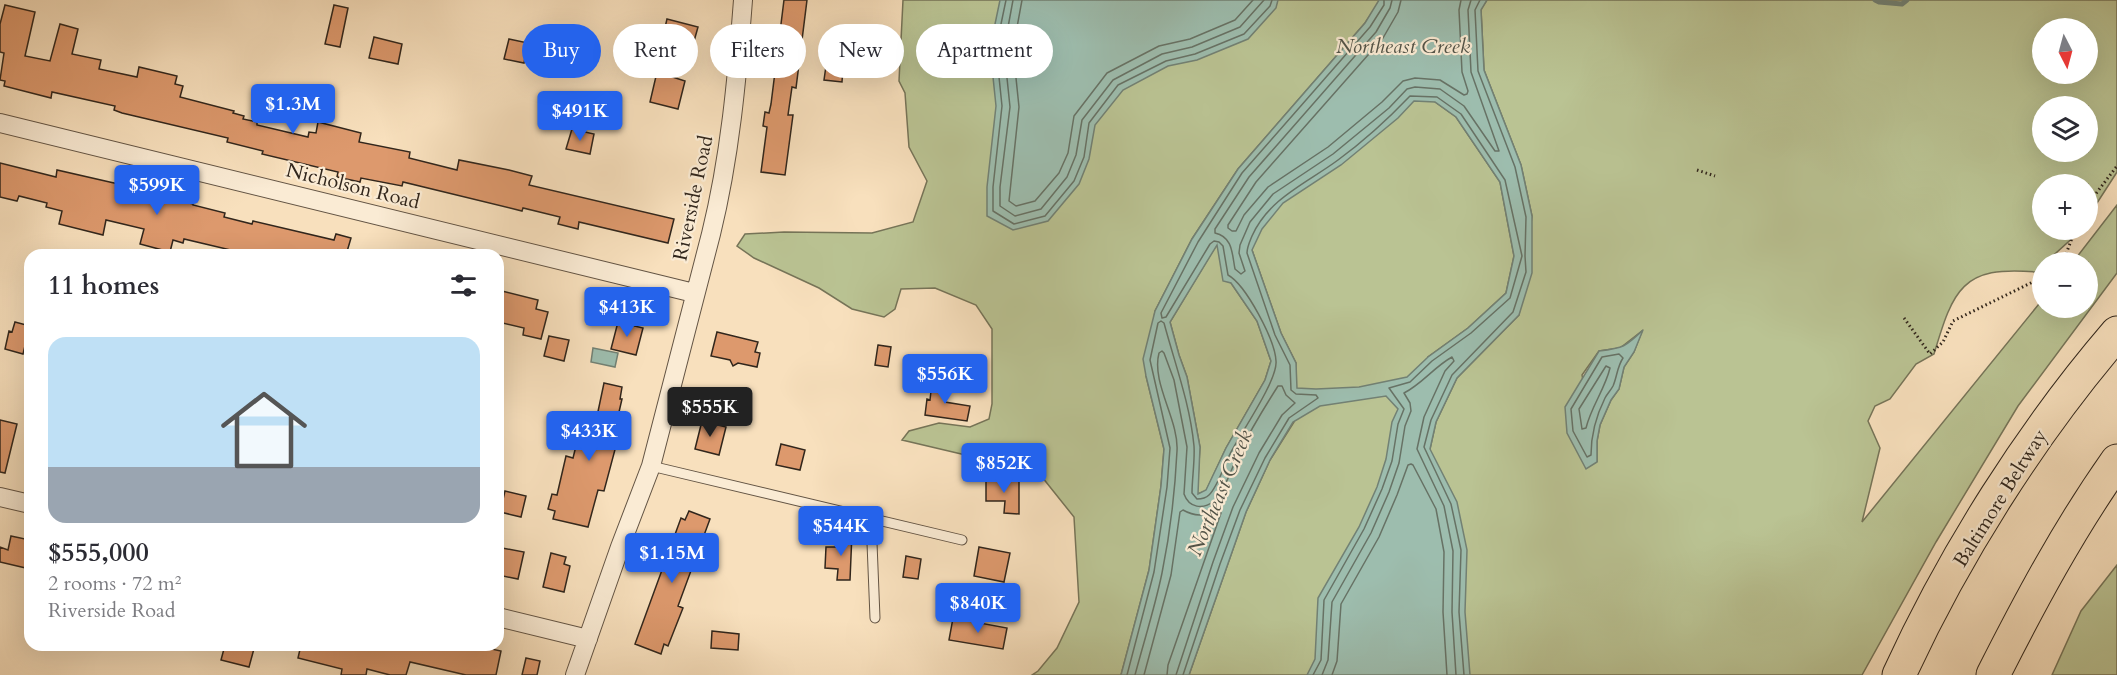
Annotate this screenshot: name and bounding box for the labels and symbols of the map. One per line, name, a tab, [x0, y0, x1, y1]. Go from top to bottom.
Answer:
north arrow	[2032, 18, 2098, 84]
water label: Northeast Creek	[1336, 32, 1471, 61]
pin: $1.3M	[251, 84, 335, 135]
pin: $491K	[538, 91, 622, 142]
street label: Riverside Road	[667, 133, 720, 263]
street label: Nicholson Road	[283, 156, 423, 216]
pin: $599K	[115, 165, 199, 216]
pin: $413K	[585, 287, 669, 338]
pin: $556K	[903, 354, 987, 405]
pin: $555K	[668, 387, 752, 438]
pin: $433K	[547, 411, 631, 462]
street label: Baltimore Beltway	[1947, 423, 2054, 572]
water label: Northeast Creek	[1180, 425, 1260, 560]
pin: $852K	[962, 443, 1046, 494]
pin: $544K	[799, 506, 883, 557]
pin: $1.15M	[623, 533, 721, 584]
pin: $840K	[936, 583, 1020, 634]

